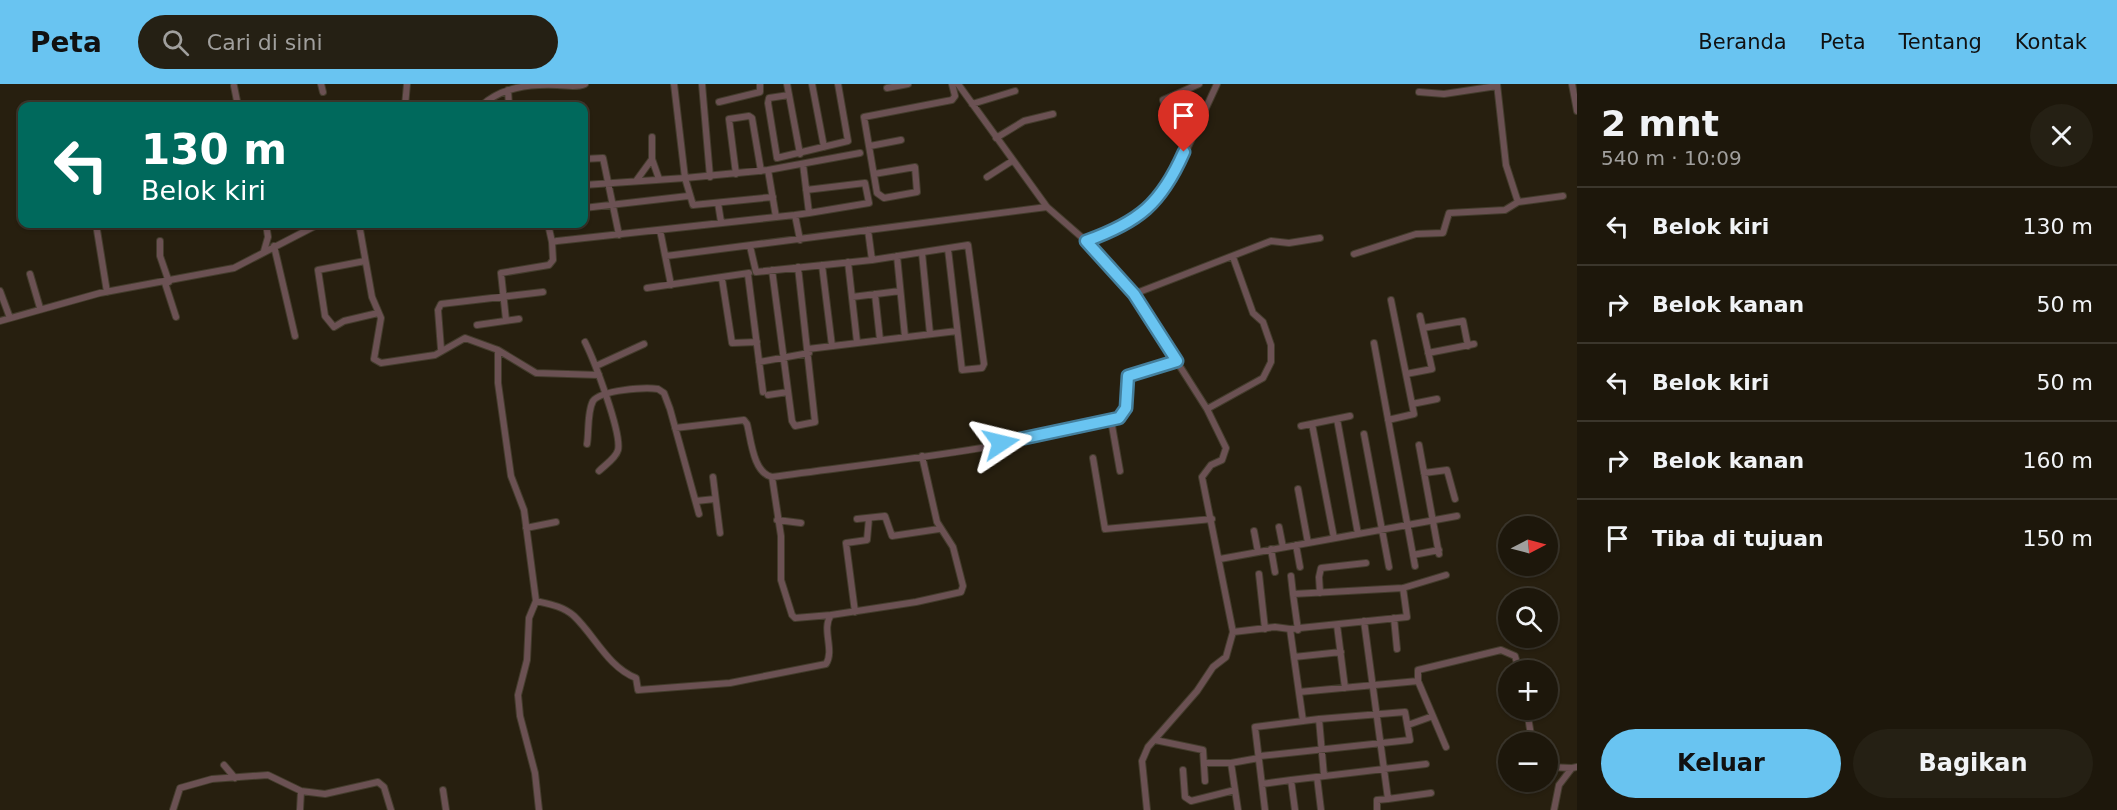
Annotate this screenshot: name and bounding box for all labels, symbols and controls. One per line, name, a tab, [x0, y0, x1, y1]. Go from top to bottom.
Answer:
search box	[138, 15, 558, 69]
text: Peta	[30, 26, 102, 59]
icon: search	[159, 26, 192, 59]
text: Cari di sini	[207, 30, 323, 55]
text: Beranda	[1698, 30, 1787, 54]
text: Peta	[1820, 30, 1866, 54]
text: Tentang	[1899, 30, 1982, 54]
text: Kontak	[2015, 30, 2087, 54]
pin	[1158, 90, 1209, 152]
icon: arrive	[1167, 99, 1200, 132]
text: 2 mnt	[1601, 103, 1719, 144]
button: close	[2030, 104, 2093, 167]
text: 130 m	[141, 125, 287, 174]
icon: left	[42, 126, 120, 204]
text: 540 m · 10:09	[1601, 146, 1742, 170]
text: Belok kiri	[141, 175, 266, 206]
icon: left	[1601, 210, 1634, 243]
text: Belok kiri	[1652, 214, 1769, 239]
text: 130 m	[2023, 214, 2093, 239]
icon: right	[1601, 288, 1634, 321]
text: Belok kanan	[1652, 292, 1804, 317]
text: 50 m	[2037, 292, 2093, 317]
icon: left	[1601, 366, 1634, 399]
text: Belok kiri	[1652, 370, 1769, 395]
text: 50 m	[2037, 370, 2093, 395]
position arrow	[969, 411, 1033, 475]
icon: right	[1601, 444, 1634, 477]
text: Belok kanan	[1652, 448, 1804, 473]
text: 160 m	[2023, 448, 2093, 473]
north arrow	[1498, 516, 1558, 576]
map controls	[1498, 516, 1558, 792]
icon: arrive	[1601, 522, 1634, 555]
text: Tiba di tujuan	[1652, 526, 1824, 551]
text: 150 m	[2023, 526, 2093, 551]
button: search	[1498, 588, 1558, 648]
button: +	[1498, 660, 1558, 720]
button: Keluar	[1601, 729, 1841, 798]
button: Bagikan	[1853, 729, 2093, 798]
button: −	[1498, 732, 1558, 792]

